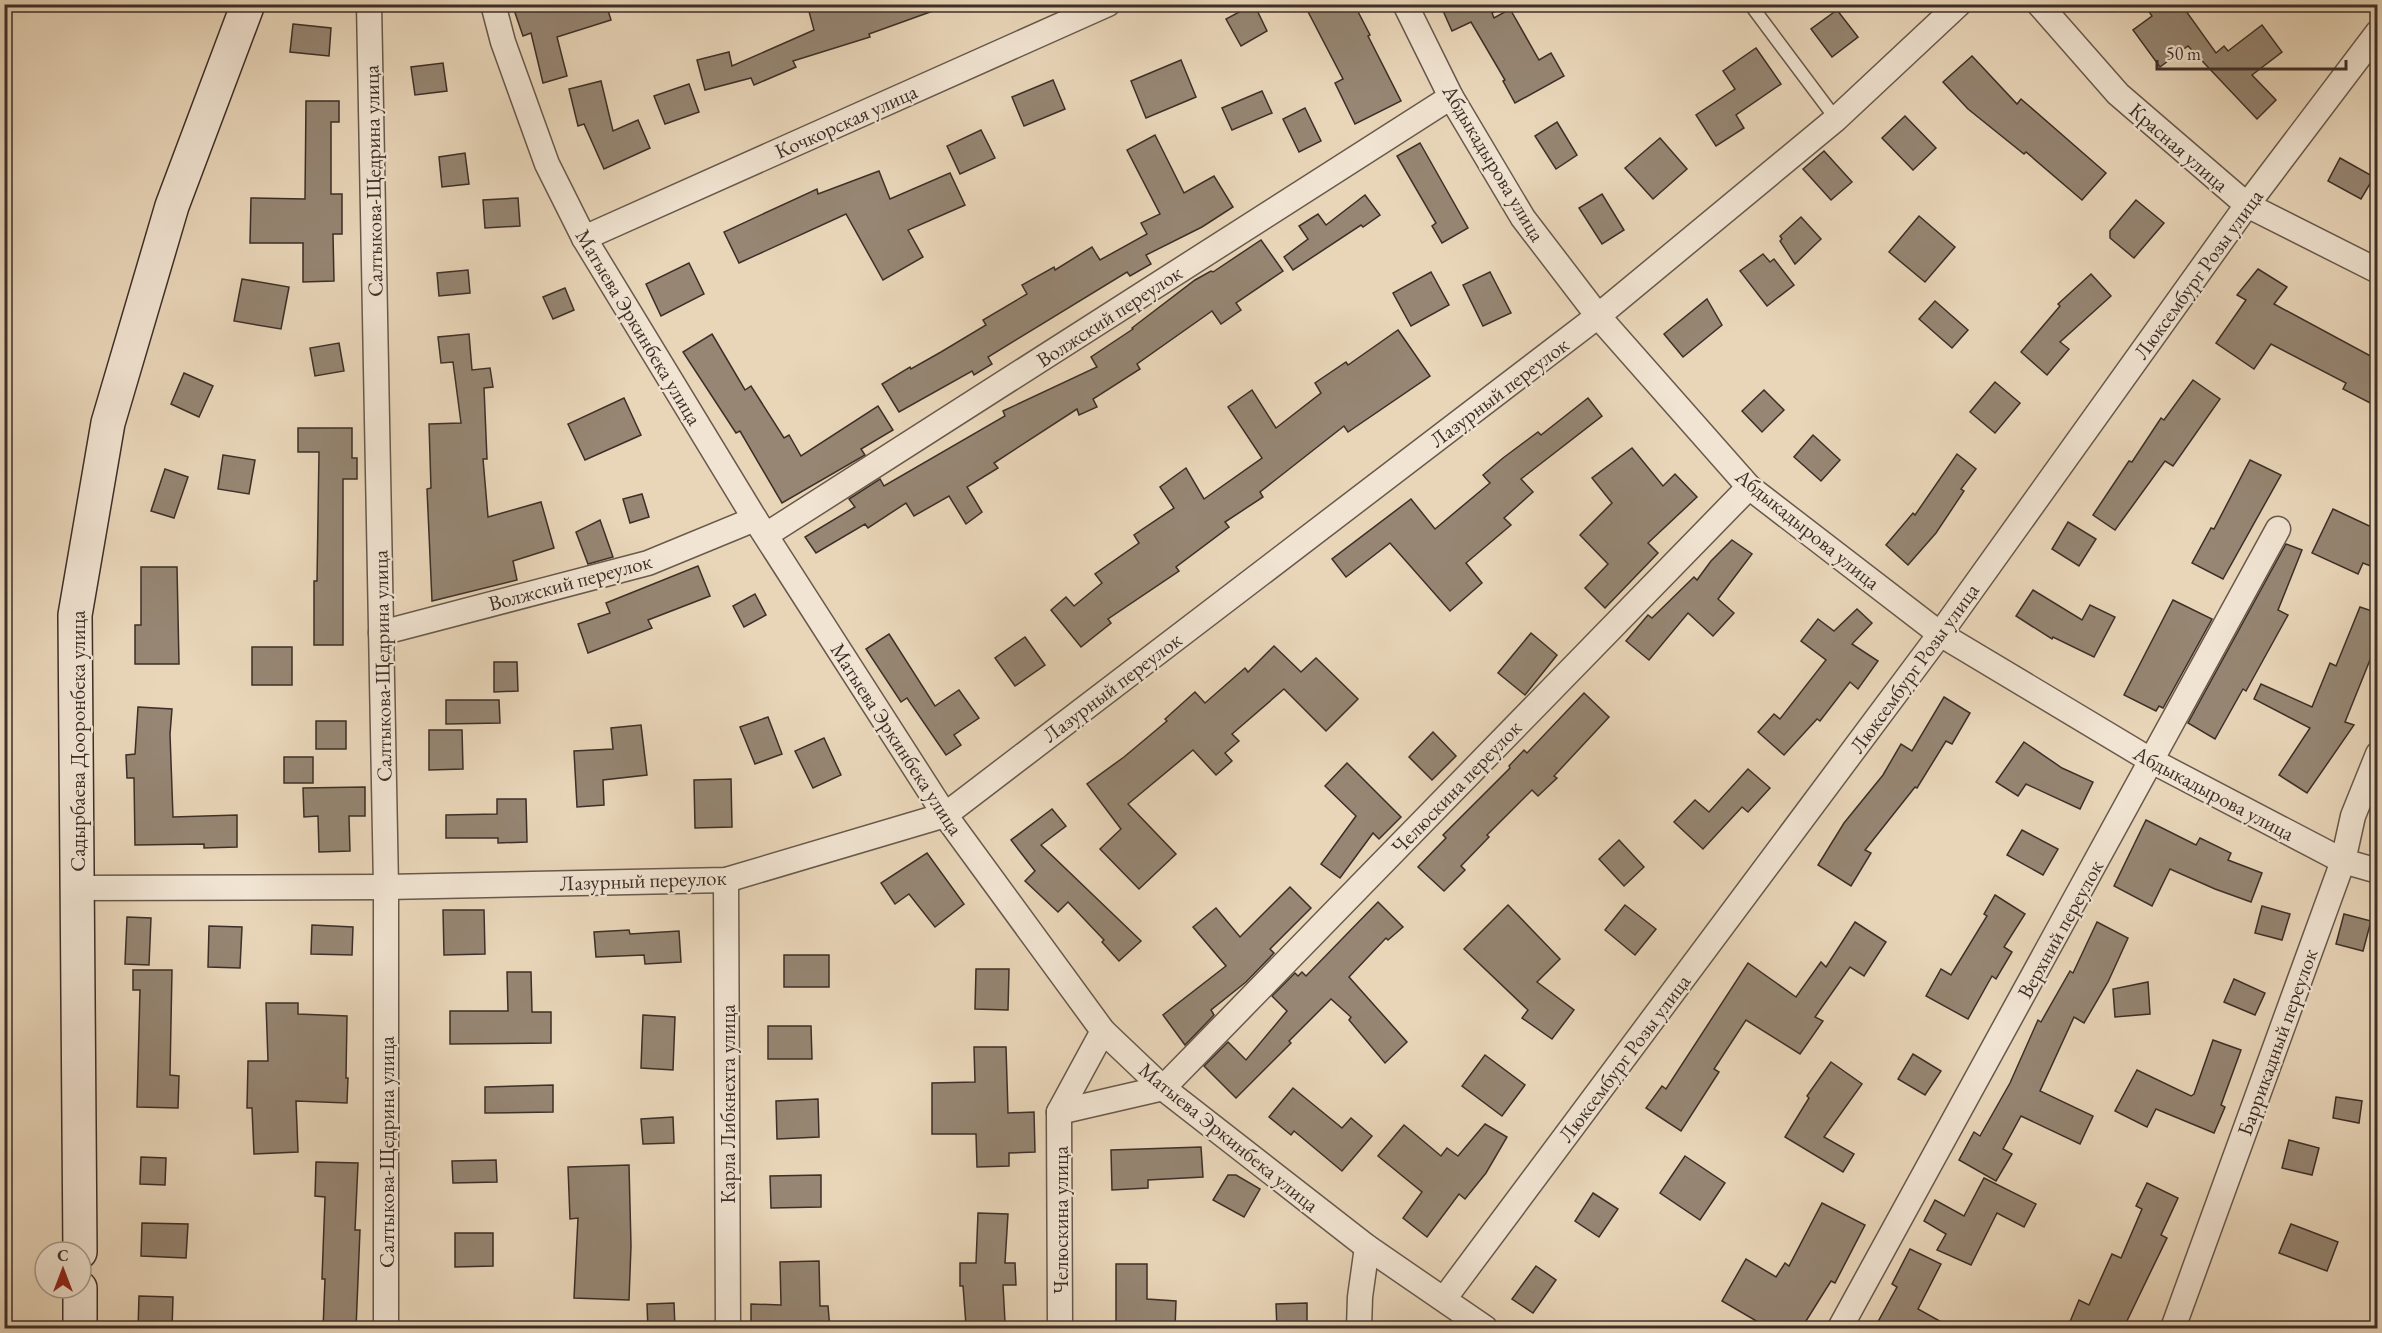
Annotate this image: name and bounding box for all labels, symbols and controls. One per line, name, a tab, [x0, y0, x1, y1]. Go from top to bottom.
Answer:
scale bar	[2157, 33, 2346, 71]
text: 50 m	[2166, 42, 2201, 65]
street label: Салтыкова-Щедрина улица	[357, 64, 389, 297]
street label: Кочкорская улица	[771, 77, 922, 164]
street label: Абдыкадырова улица	[1436, 79, 1552, 247]
street label: Красная улица	[2124, 96, 2235, 198]
street label: Люксембург Розы улица	[2127, 183, 2269, 364]
street label: Матыева Эркинбека улица	[570, 224, 709, 431]
street label: Волжский переулок	[1031, 259, 1187, 373]
street label: Лазурный переулок	[1424, 331, 1574, 453]
street label: Абдыкадырова улица	[1730, 462, 1886, 596]
street label: Волжский переулок	[485, 547, 655, 617]
street label: Салтыкова-Щедрина улица	[366, 549, 398, 782]
street label: Люксембург Розы улица	[1843, 577, 1985, 758]
street label: Садырбаева Дооронбека улица	[64, 610, 91, 872]
street label: Лазурный переулок	[1037, 626, 1187, 748]
street label: Матыева Эркинбека улица	[825, 638, 970, 841]
street label: Челюскина переулок	[1385, 714, 1527, 860]
street label: Абдыкадырова улица	[2128, 739, 2300, 847]
street label: Верхний переулок	[2011, 855, 2109, 1003]
street label: Лазурный переулок	[559, 864, 727, 896]
street label: Баррикадный переулок	[2231, 945, 2323, 1139]
street label: Люксембург Розы улица	[1552, 968, 1696, 1147]
street label: Карла Либкнехта улица	[714, 1004, 741, 1204]
street label: Салтыкова-Щедрина улица	[373, 1035, 400, 1268]
street label: Матыева Эркинбека улица	[1133, 1056, 1325, 1218]
street label: Челюскина улица	[1047, 1145, 1074, 1294]
north arrow	[33, 1240, 93, 1300]
text: С	[57, 1245, 69, 1266]

